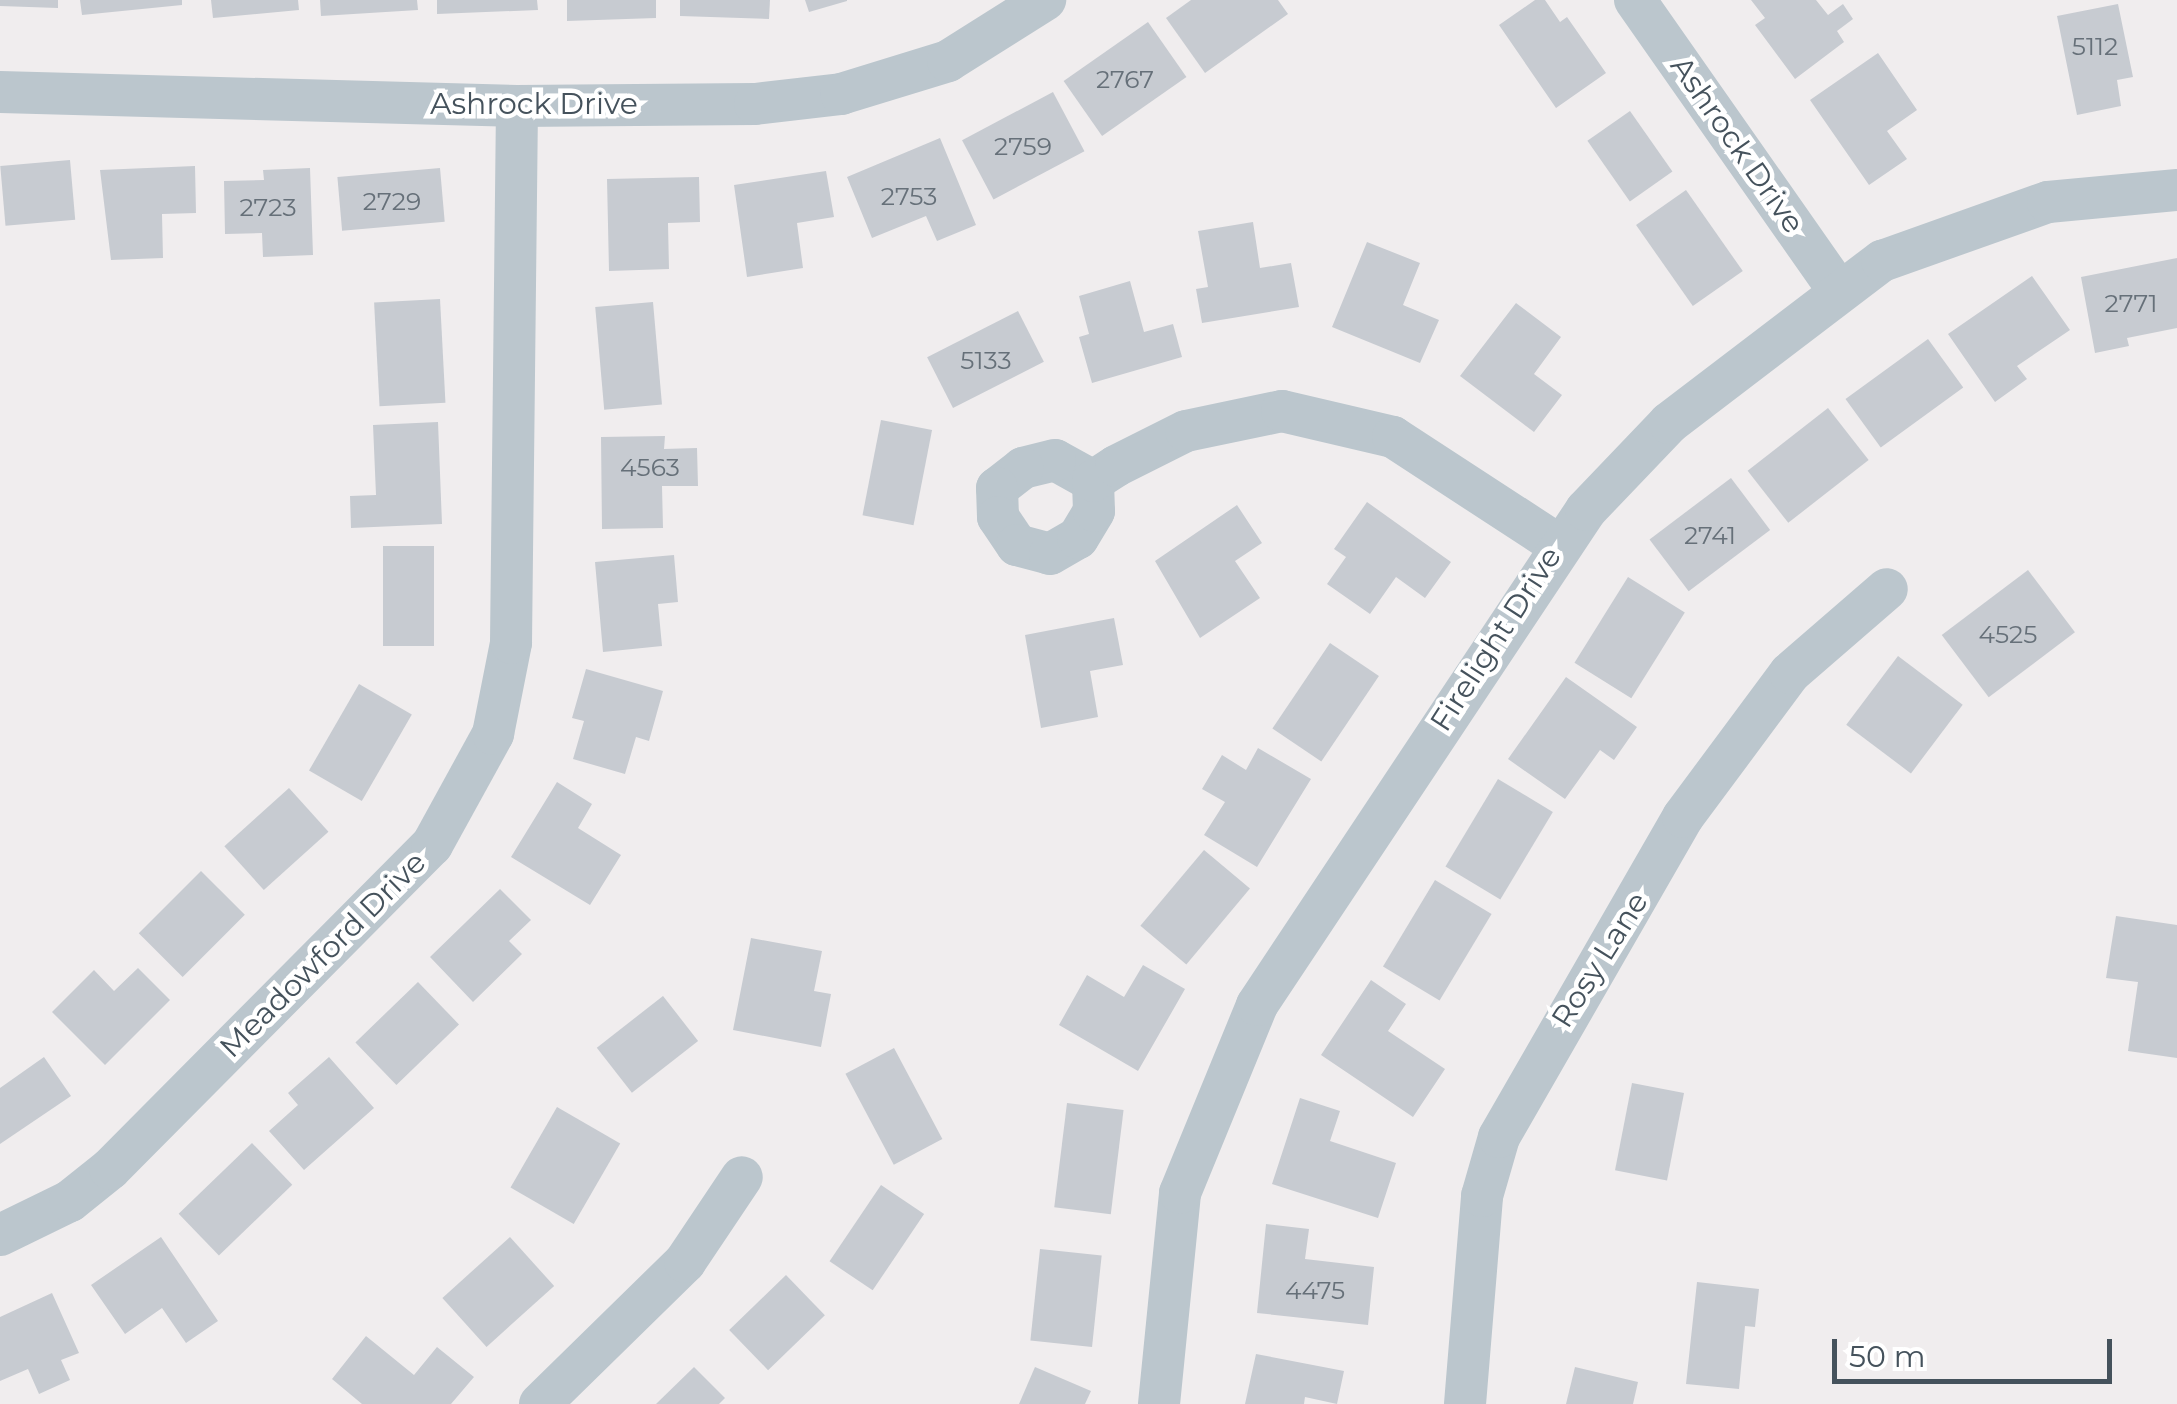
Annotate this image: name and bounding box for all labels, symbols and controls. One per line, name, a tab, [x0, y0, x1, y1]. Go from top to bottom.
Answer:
house number: 5112	[2072, 31, 2118, 61]
street label: Ashrock Drive	[1663, 50, 1811, 240]
house number: 2767	[1096, 64, 1154, 94]
street label: Ashrock Drive	[430, 86, 638, 122]
house number: 2759	[994, 131, 1052, 161]
house number: 2753	[881, 181, 937, 211]
house number: 2729	[363, 186, 421, 216]
house number: 2723	[239, 192, 297, 222]
house number: 2771	[2105, 288, 2157, 318]
house number: 5133	[960, 345, 1012, 375]
house number: 4563	[620, 452, 680, 482]
house number: 2741	[1684, 520, 1736, 550]
street label: Firelight Drive	[1423, 540, 1569, 738]
house number: 4525	[1979, 619, 2037, 649]
street label: Meadowford Drive	[213, 845, 433, 1065]
street label: Rosy Lane	[1544, 886, 1656, 1034]
house number: 4475	[1285, 1275, 1345, 1305]
scale bar	[1837, 1319, 2117, 1381]
text: 50 m	[1849, 1338, 1926, 1375]

